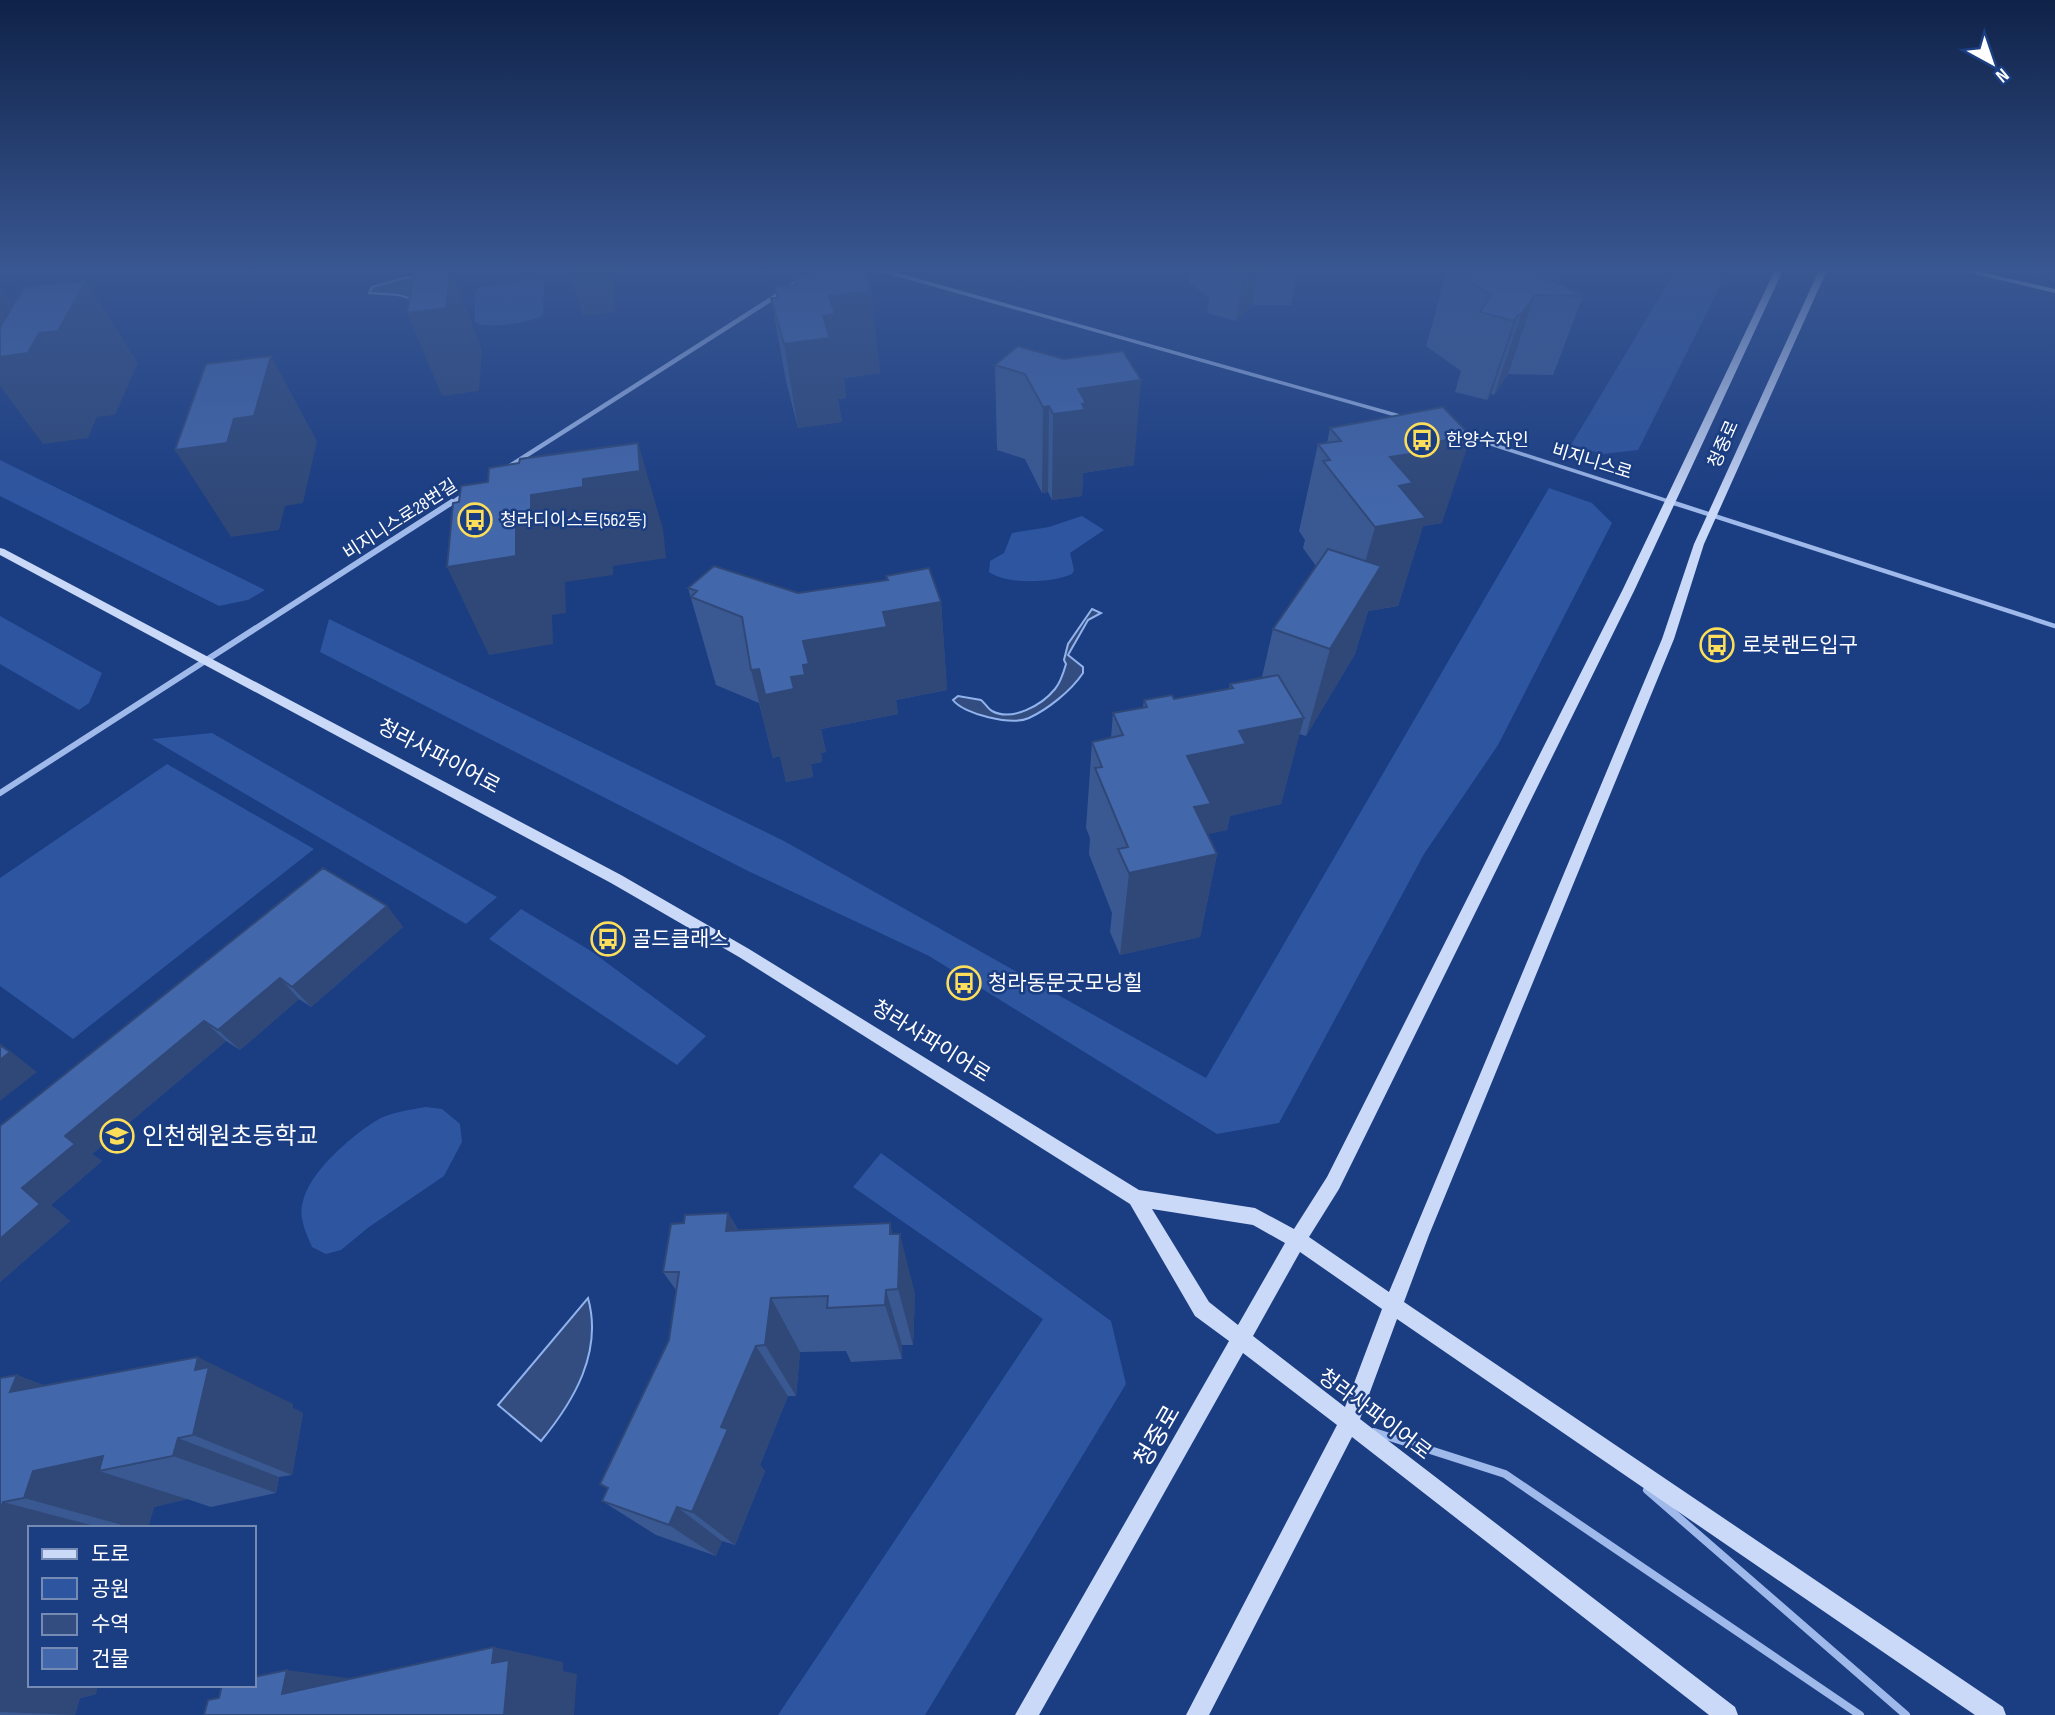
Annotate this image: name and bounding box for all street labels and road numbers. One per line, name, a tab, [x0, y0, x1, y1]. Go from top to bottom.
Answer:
street label: 청중로	[1704, 417, 1743, 471]
street label: 비지니스로	[1549, 439, 1635, 484]
street label: 비지니스로28번길	[340, 475, 461, 564]
street label: 청라사파이어로	[373, 714, 504, 799]
street label: 청라사파이어로	[867, 995, 995, 1088]
street label: 청라사파이어로	[1313, 1364, 1436, 1465]
street label: 청중로	[1128, 1400, 1187, 1472]

